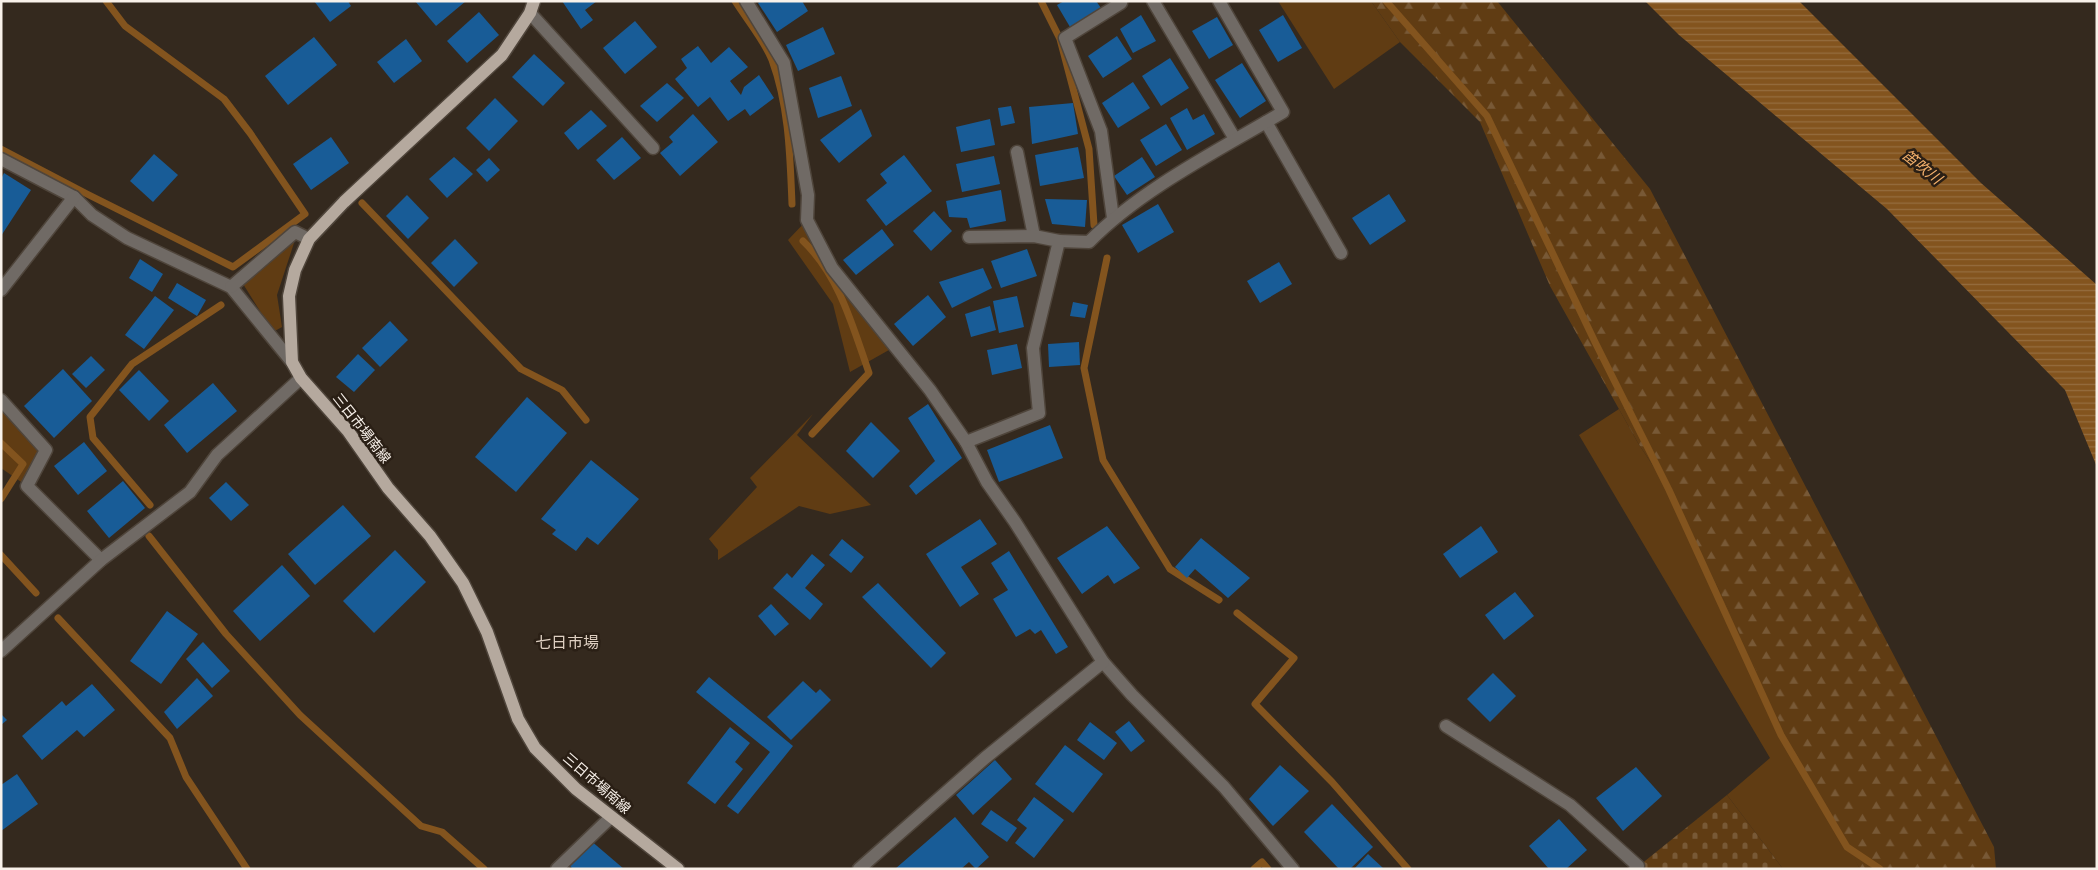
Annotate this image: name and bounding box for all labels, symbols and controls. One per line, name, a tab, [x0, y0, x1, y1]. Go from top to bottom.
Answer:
water label: 笛吹川	[1899, 145, 1947, 189]
street label: 三日市場南線	[330, 389, 395, 466]
district label: 七日市場	[535, 632, 599, 651]
street label: 三日市場南線	[560, 749, 635, 817]

